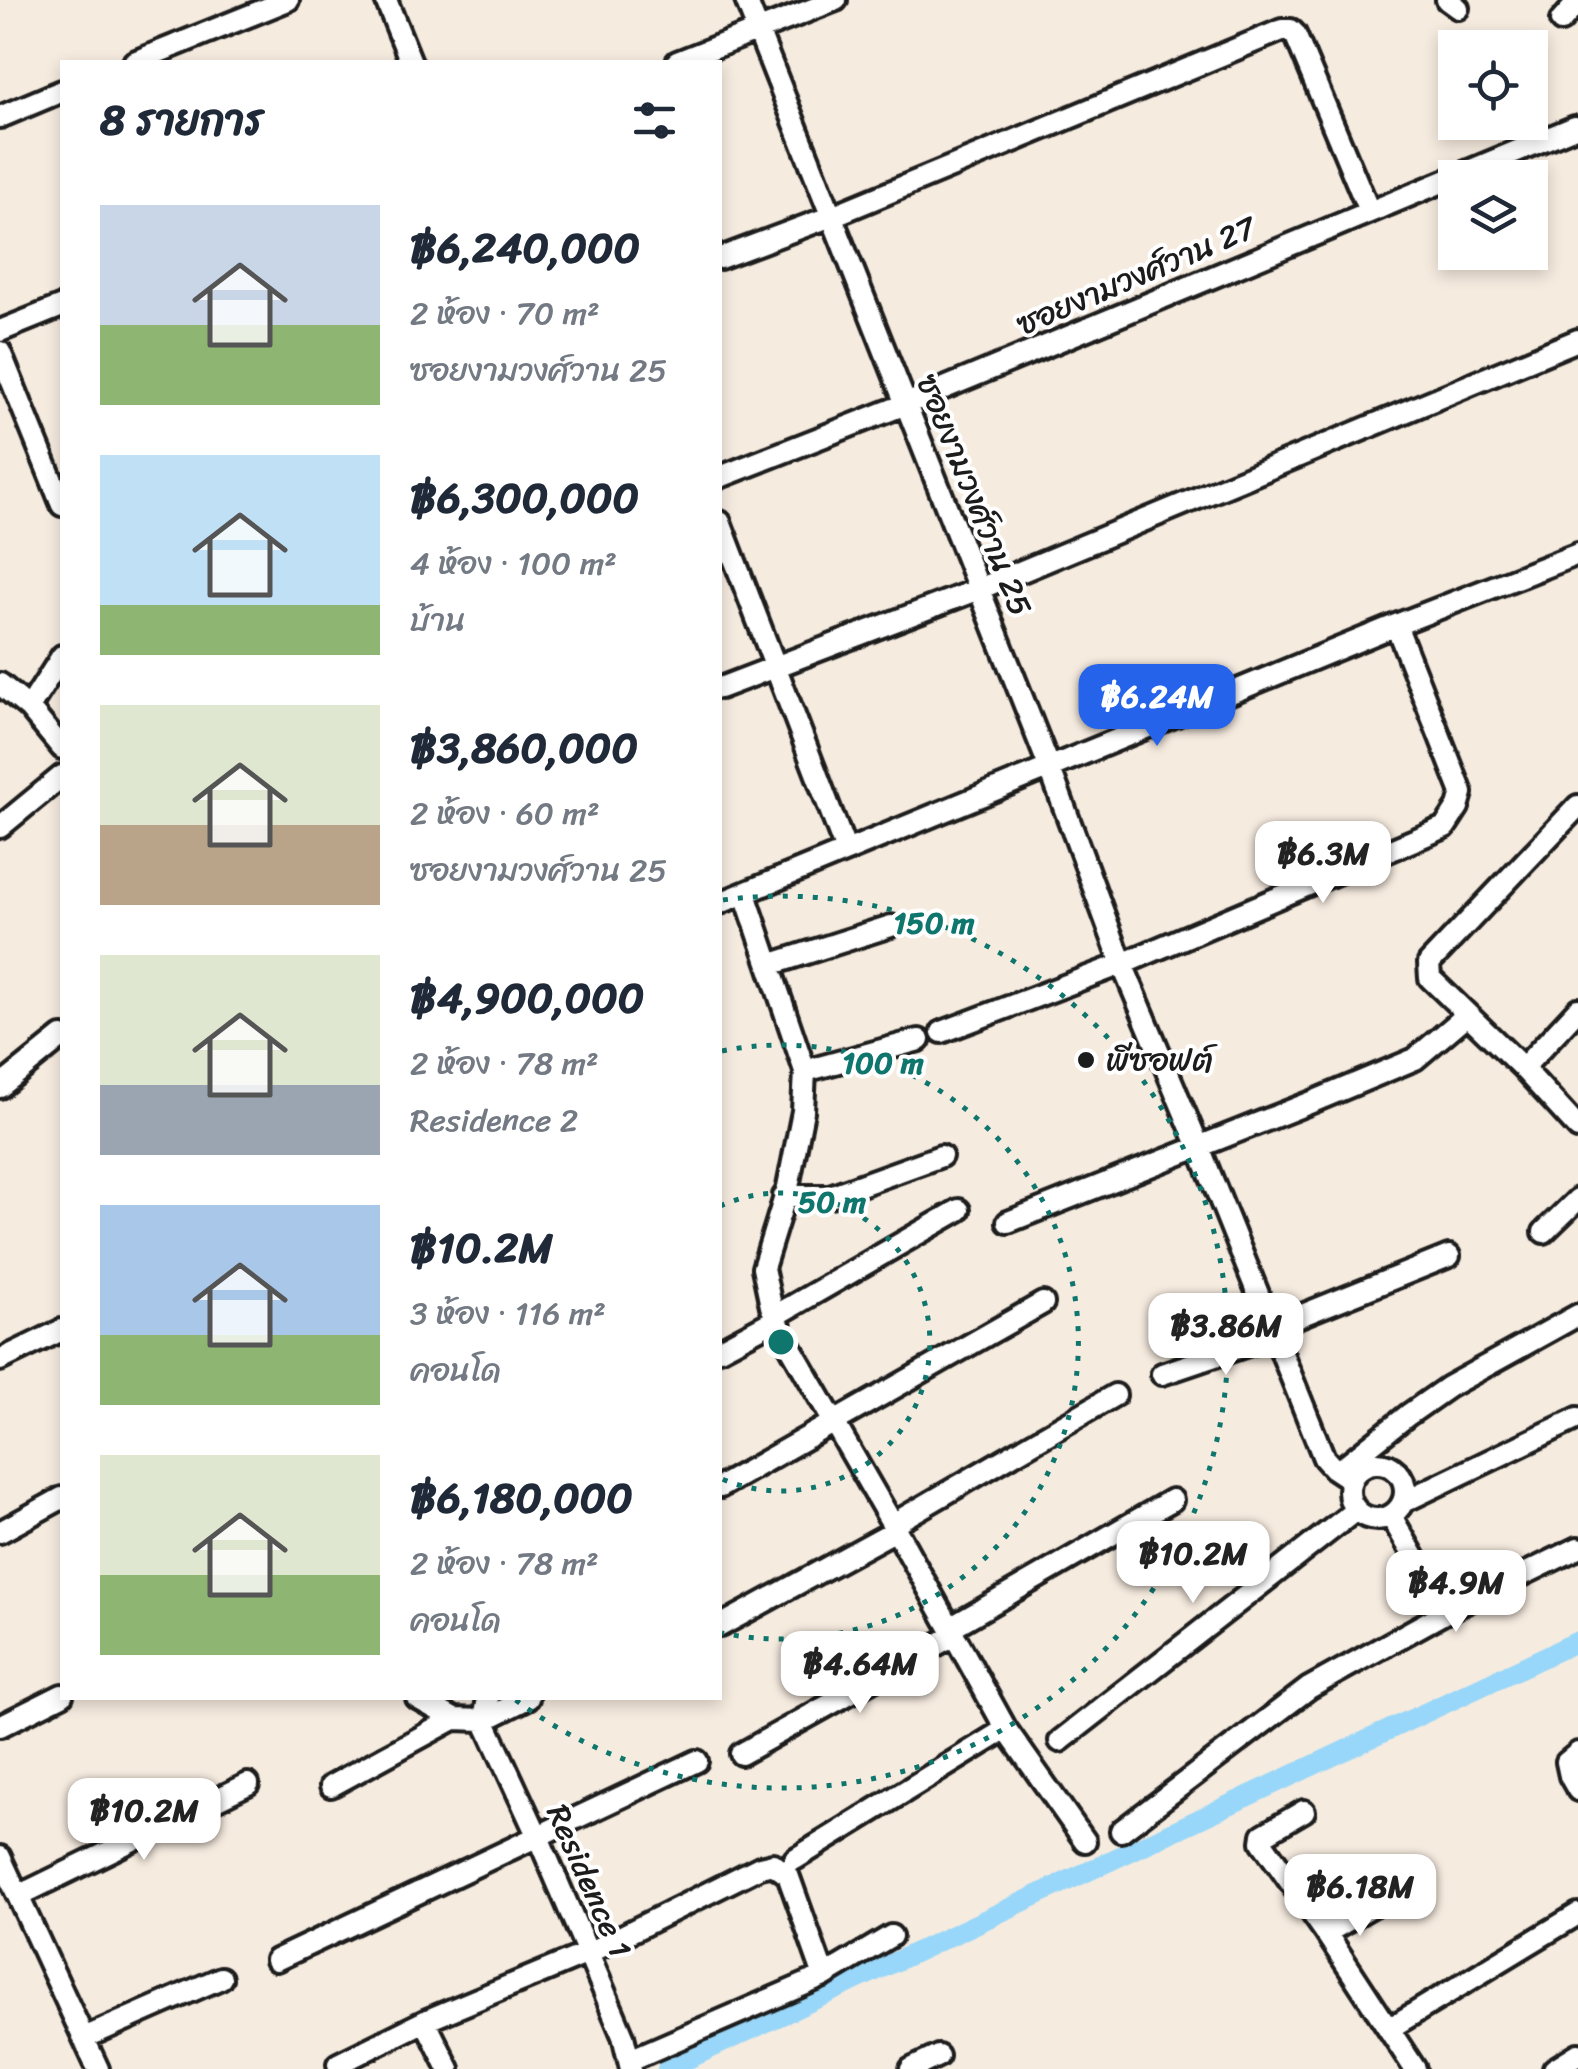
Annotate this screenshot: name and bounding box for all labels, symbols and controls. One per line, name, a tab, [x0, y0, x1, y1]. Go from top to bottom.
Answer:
map controls	[1438, 30, 1548, 270]
button: locate	[1438, 30, 1548, 140]
text: 8 รายการ	[100, 83, 263, 157]
icon: filters	[627, 93, 682, 148]
button: layers	[1438, 160, 1548, 270]
street label: ซอยงามวงศ์วาน 27	[1007, 199, 1266, 352]
text: ฿6,240,000	[410, 211, 640, 285]
icon: home	[180, 245, 300, 365]
text: 2 ห้อง · 70 m²	[410, 285, 600, 342]
text: ซอยงามวงศ์วาน 25	[410, 342, 667, 399]
street label: ซอยงามวงศ์วาน 25	[899, 365, 1049, 625]
text: ฿6,300,000	[410, 461, 639, 535]
icon: home	[180, 495, 300, 615]
text: 4 ห้อง · 100 m²	[410, 535, 617, 592]
text: บ้าน	[410, 592, 466, 649]
pin: ฿6.24M	[1076, 664, 1238, 749]
text: ฿6.24M	[1101, 668, 1213, 725]
text: ฿3,860,000	[410, 711, 638, 785]
icon: home	[180, 745, 300, 865]
text: 2 ห้อง · 60 m²	[410, 785, 600, 842]
pin: ฿6.3M	[1253, 821, 1393, 906]
text: ฿6.3M	[1277, 825, 1369, 882]
text: ซอยงามวงศ์วาน 25	[410, 842, 667, 899]
text: 150 m	[894, 896, 975, 950]
text: ฿4,900,000	[410, 961, 644, 1035]
icon: home	[180, 995, 300, 1115]
place label: พีซอฟต์	[1106, 1032, 1218, 1089]
text: 2 ห้อง · 78 m²	[410, 1035, 599, 1092]
text: 100 m	[842, 1036, 924, 1090]
marker: พีซอฟต์	[1075, 1049, 1097, 1071]
text: Residence 2	[410, 1092, 578, 1149]
text: 50 m	[798, 1175, 866, 1229]
text: ฿10.2M	[410, 1211, 553, 1285]
icon: home	[180, 1245, 300, 1365]
text: 3 ห้อง · 116 m²	[410, 1285, 606, 1342]
pin: ฿3.86M	[1145, 1293, 1307, 1378]
text: ฿3.86M	[1170, 1297, 1282, 1354]
centre of rings	[763, 1324, 799, 1360]
text: คอนโด	[410, 1342, 500, 1399]
text: ฿6,180,000	[410, 1461, 633, 1535]
icon: home	[180, 1495, 300, 1615]
pin: ฿10.2M	[1112, 1521, 1274, 1606]
text: ฿10.2M	[1139, 1525, 1247, 1582]
text: 2 ห้อง · 78 m²	[410, 1535, 599, 1592]
pin: ฿4.9M	[1386, 1550, 1526, 1635]
text: ฿4.9M	[1408, 1554, 1504, 1611]
text: คอนโด	[410, 1592, 500, 1649]
pin: ฿4.64M	[779, 1631, 941, 1716]
text: ฿4.64M	[803, 1635, 917, 1692]
pin: ฿10.2M	[63, 1778, 225, 1863]
text: ฿10.2M	[90, 1782, 198, 1839]
street label: Residence 1	[530, 1795, 648, 1967]
pin: ฿6.18M	[1279, 1854, 1441, 1939]
text: ฿6.18M	[1306, 1858, 1414, 1915]

